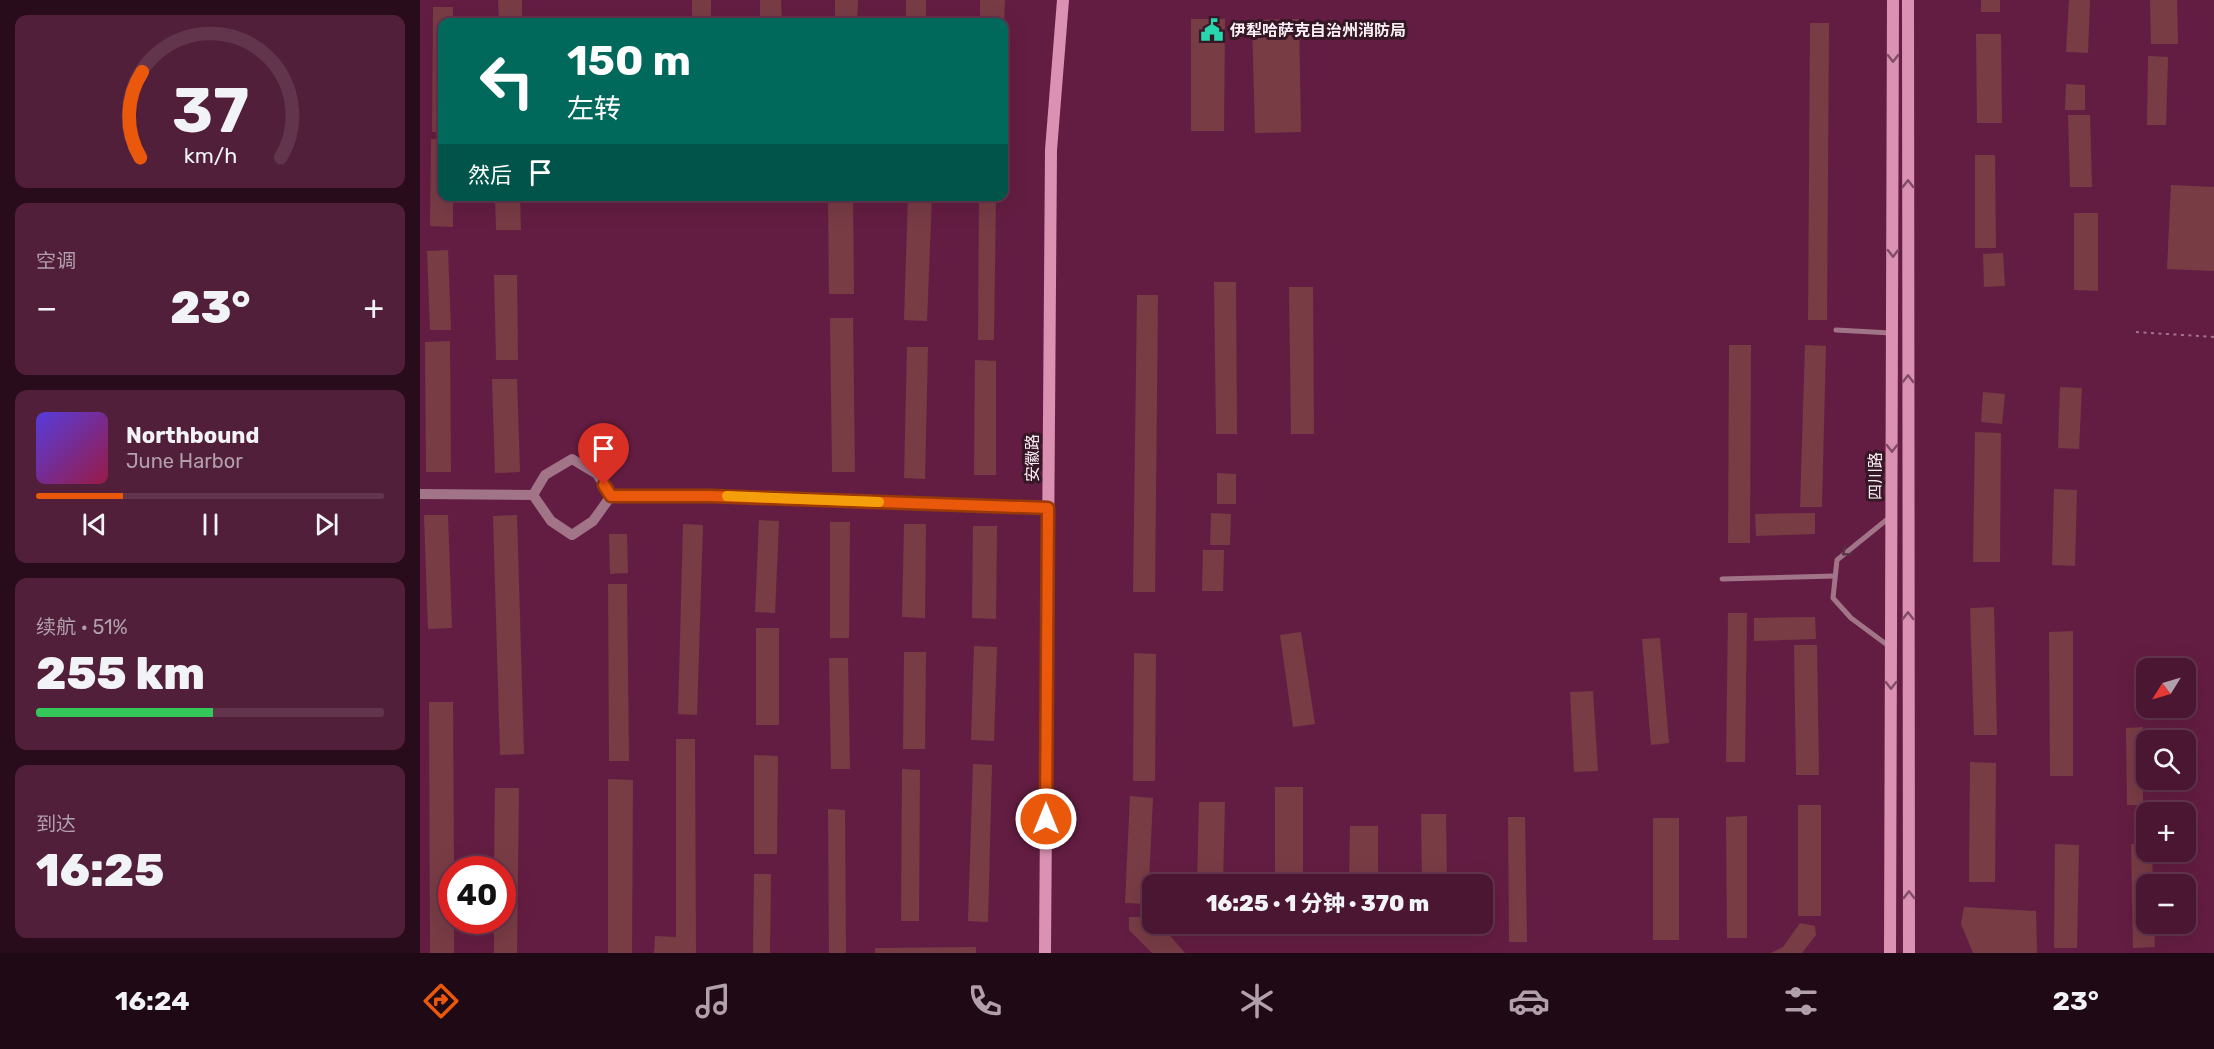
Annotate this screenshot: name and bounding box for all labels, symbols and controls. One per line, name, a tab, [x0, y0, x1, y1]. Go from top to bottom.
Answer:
public building icon: 伊犁哈萨克自治州消防局	[1199, 17, 1225, 43]
place label: 伊犁哈萨克自治州消防局	[1229, 21, 1406, 40]
text: 150 m	[567, 36, 691, 86]
icon: left	[468, 42, 546, 120]
one-way arrow	[1887, 54, 1899, 63]
text: 37	[172, 74, 248, 148]
text: 左转	[567, 93, 621, 125]
text: km/h	[183, 144, 237, 169]
icon: arrive	[524, 156, 557, 189]
text: 然后	[468, 162, 512, 189]
one-way arrow	[1902, 179, 1914, 188]
text: 空调	[36, 249, 76, 273]
one-way arrow	[1887, 249, 1899, 258]
text: 23°	[170, 281, 251, 334]
text: −	[36, 288, 57, 327]
text: +	[363, 288, 384, 327]
one-way arrow	[1902, 374, 1914, 383]
text: Northbound	[126, 422, 259, 449]
pin	[578, 423, 629, 485]
icon: arrive	[587, 432, 620, 465]
street label: 安徽路	[1023, 434, 1042, 482]
one-way arrow	[1886, 444, 1898, 453]
text: June Harbor	[126, 449, 243, 473]
street label: 四川路	[1866, 452, 1885, 500]
icon: previous	[78, 508, 111, 541]
icon: pause	[194, 508, 227, 541]
icon: next	[310, 508, 343, 541]
one-way arrow	[1842, 545, 1853, 556]
one-way arrow	[1902, 611, 1914, 620]
text: 续航 · 51%	[36, 615, 128, 639]
text: 255 km	[36, 647, 205, 700]
north arrow	[2136, 658, 2196, 718]
map controls	[2136, 658, 2196, 934]
one-way arrow	[1885, 681, 1897, 690]
button: search	[2136, 730, 2196, 790]
position arrow	[1014, 787, 1078, 851]
button: +	[2136, 802, 2196, 862]
text: 到达	[36, 812, 76, 836]
text: 16:25	[36, 844, 164, 897]
speed limit sign: 40	[438, 856, 516, 934]
button: −	[2136, 874, 2196, 934]
text: 16:25 · 1 分钟 · 370 m	[1206, 890, 1429, 917]
one-way arrow	[1903, 890, 1915, 899]
icon: directions	[420, 980, 462, 1022]
icon: music	[692, 980, 734, 1022]
icon: phone	[964, 980, 1006, 1022]
icon: climate	[1236, 980, 1278, 1022]
icon: car	[1508, 980, 1550, 1022]
icon: filters	[1780, 980, 1822, 1022]
text: 16:24	[115, 985, 190, 1017]
text: 23°	[2052, 985, 2099, 1017]

